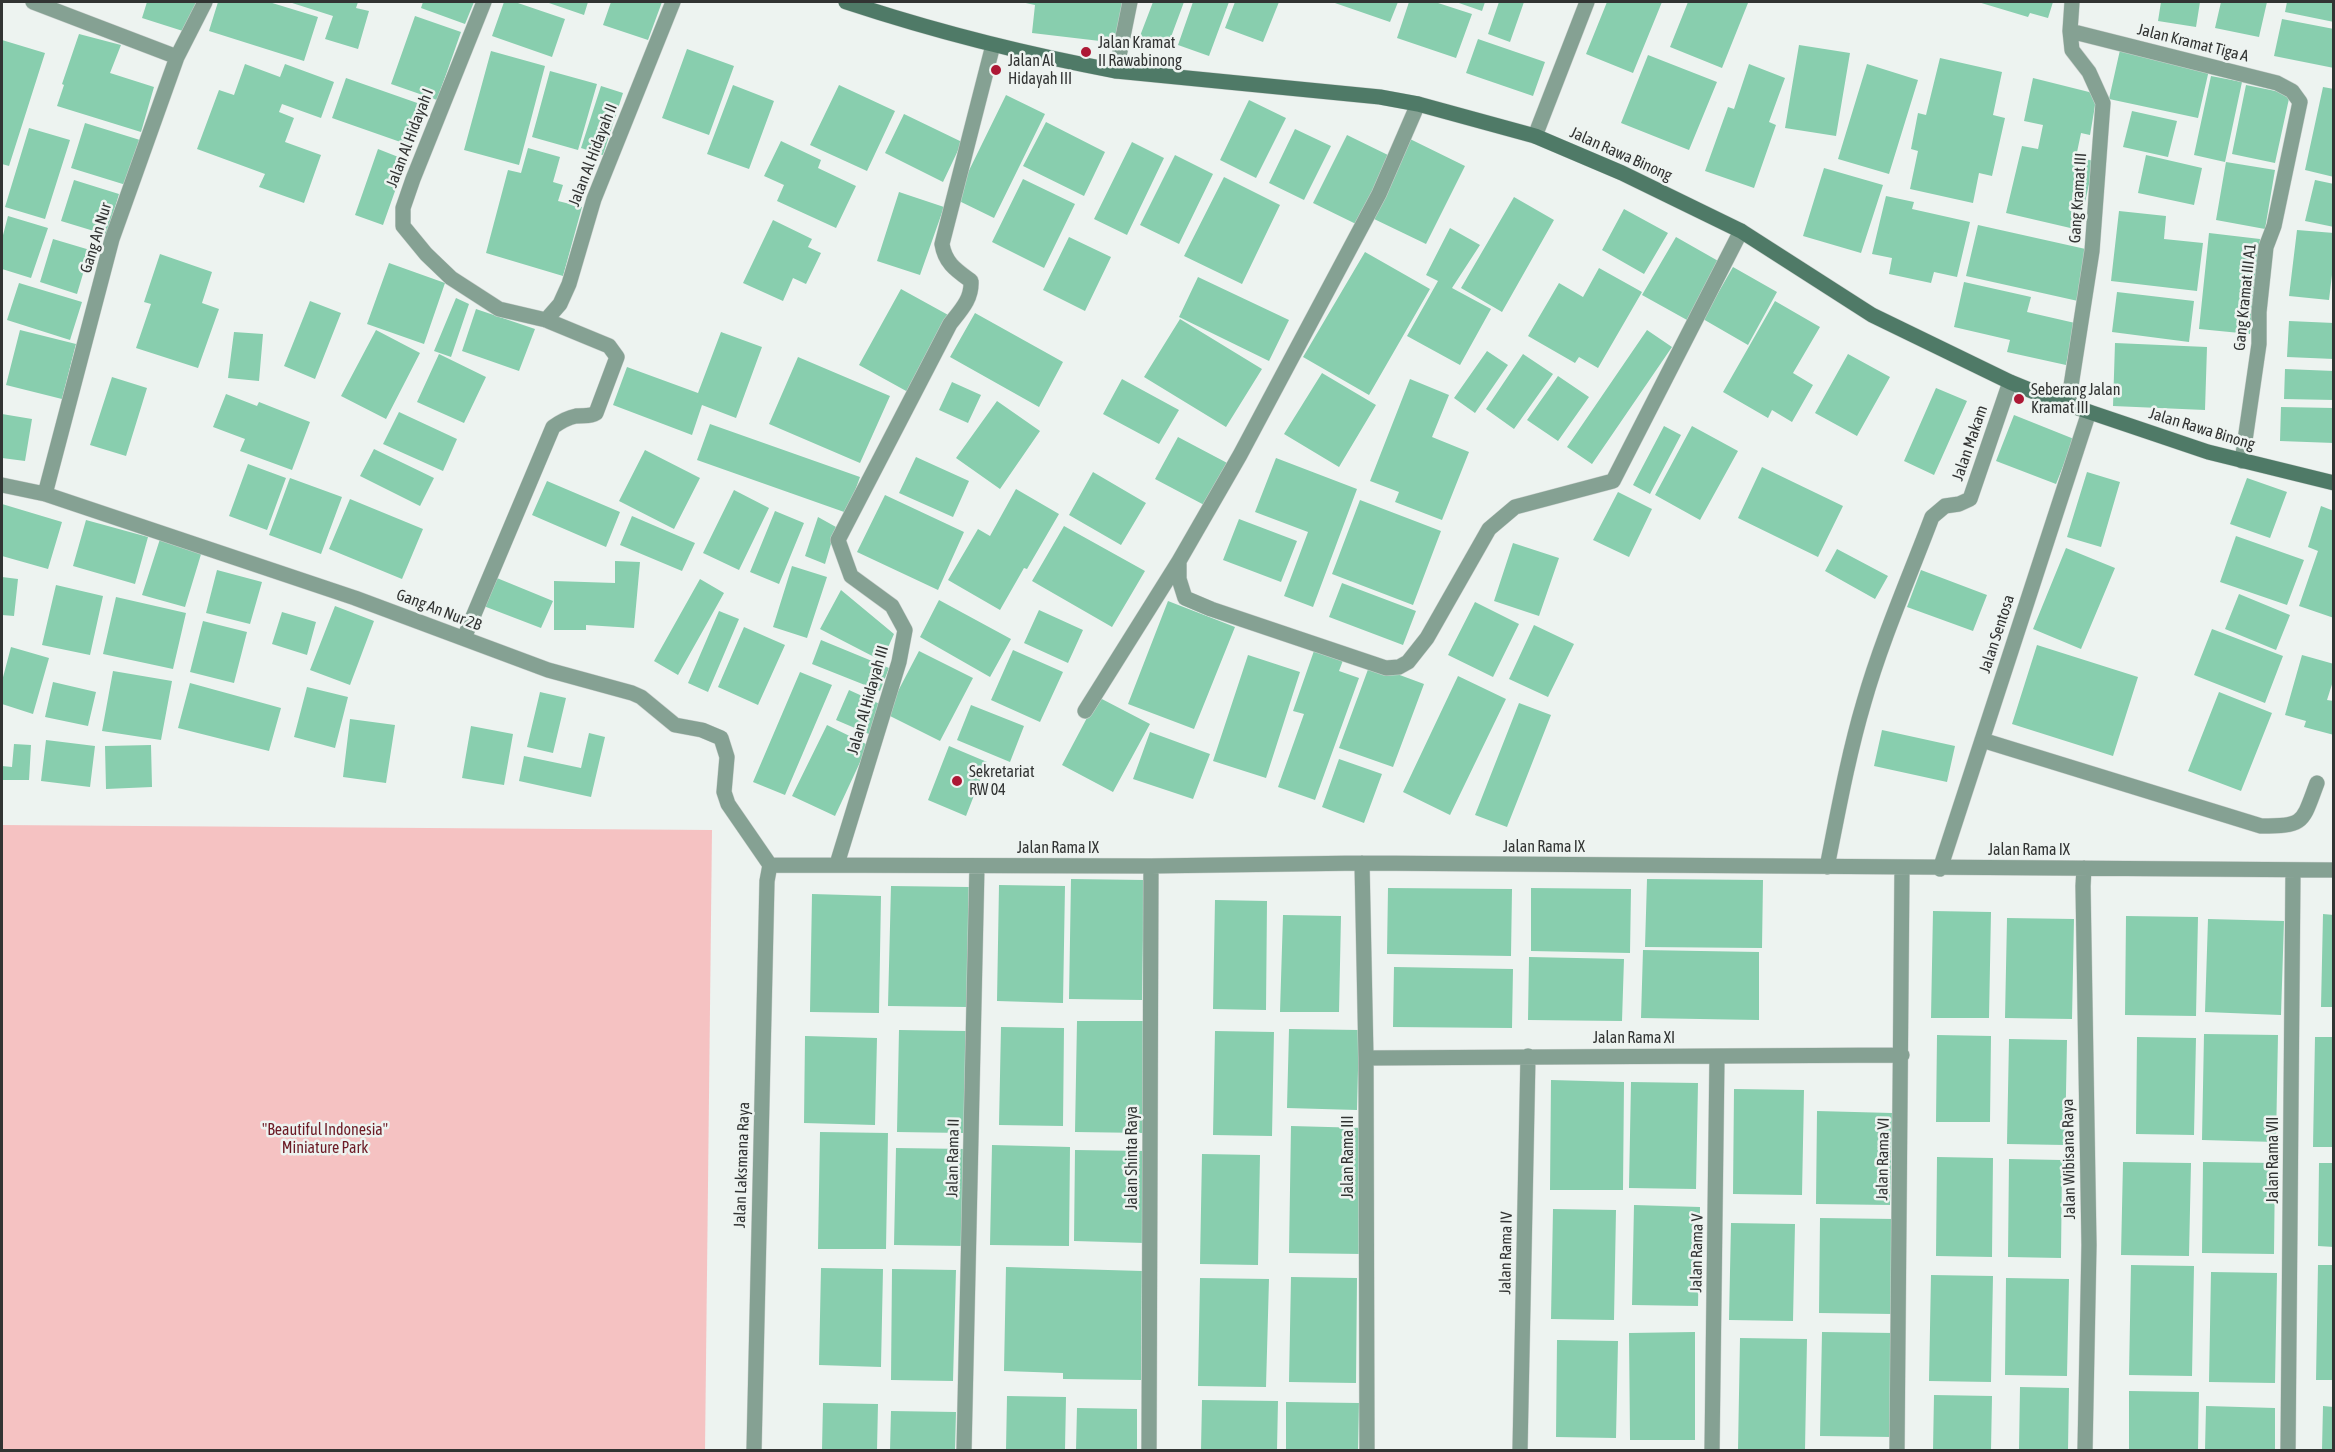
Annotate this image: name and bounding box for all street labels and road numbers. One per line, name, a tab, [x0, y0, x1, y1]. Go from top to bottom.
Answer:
street label: Jalan Kramat Tiga A	[2135, 20, 2251, 66]
street label: Jalan Al Hidayah I	[382, 86, 438, 190]
street label: Jalan Al Hidayah II	[565, 101, 621, 209]
street label: Jalan Rawa Binong	[1567, 123, 1675, 185]
street label: Gang Kramat III	[2065, 152, 2091, 244]
street label: Gang An Nur	[76, 201, 116, 275]
street label: Gang Kramat III A1	[2230, 242, 2260, 352]
street label: Jalan Makam	[1948, 403, 1992, 483]
street label: Jalan Rawa Binong	[2147, 404, 2257, 454]
street label: Gang An Nur 2B	[394, 585, 484, 635]
street label: Jalan Sentosa	[1975, 593, 2019, 675]
street label: Jalan Al Hidayah III	[843, 643, 893, 757]
street label: Jalan Rama IX	[1503, 837, 1585, 857]
street label: Jalan Rama IX	[1017, 838, 1099, 858]
street label: Jalan Rama IX	[1988, 840, 2070, 860]
street label: Jalan Rama XI	[1593, 1028, 1675, 1048]
street label: Jalan Wibisana Raya	[2058, 1099, 2080, 1219]
street label: Jalan Laksmana Raya	[730, 1102, 754, 1228]
street label: Jalan Shinta Raya	[1122, 1106, 1142, 1210]
street label: Jalan Rama III	[1338, 1115, 1358, 1199]
street label: Jalan Rama VI	[1873, 1117, 1893, 1201]
street label: Jalan Rama VII	[2263, 1117, 2283, 1203]
street label: Jalan Rama II	[943, 1118, 963, 1198]
street label: Jalan Rama IV	[1496, 1211, 1516, 1295]
street label: Jalan Rama V	[1687, 1214, 1707, 1292]

